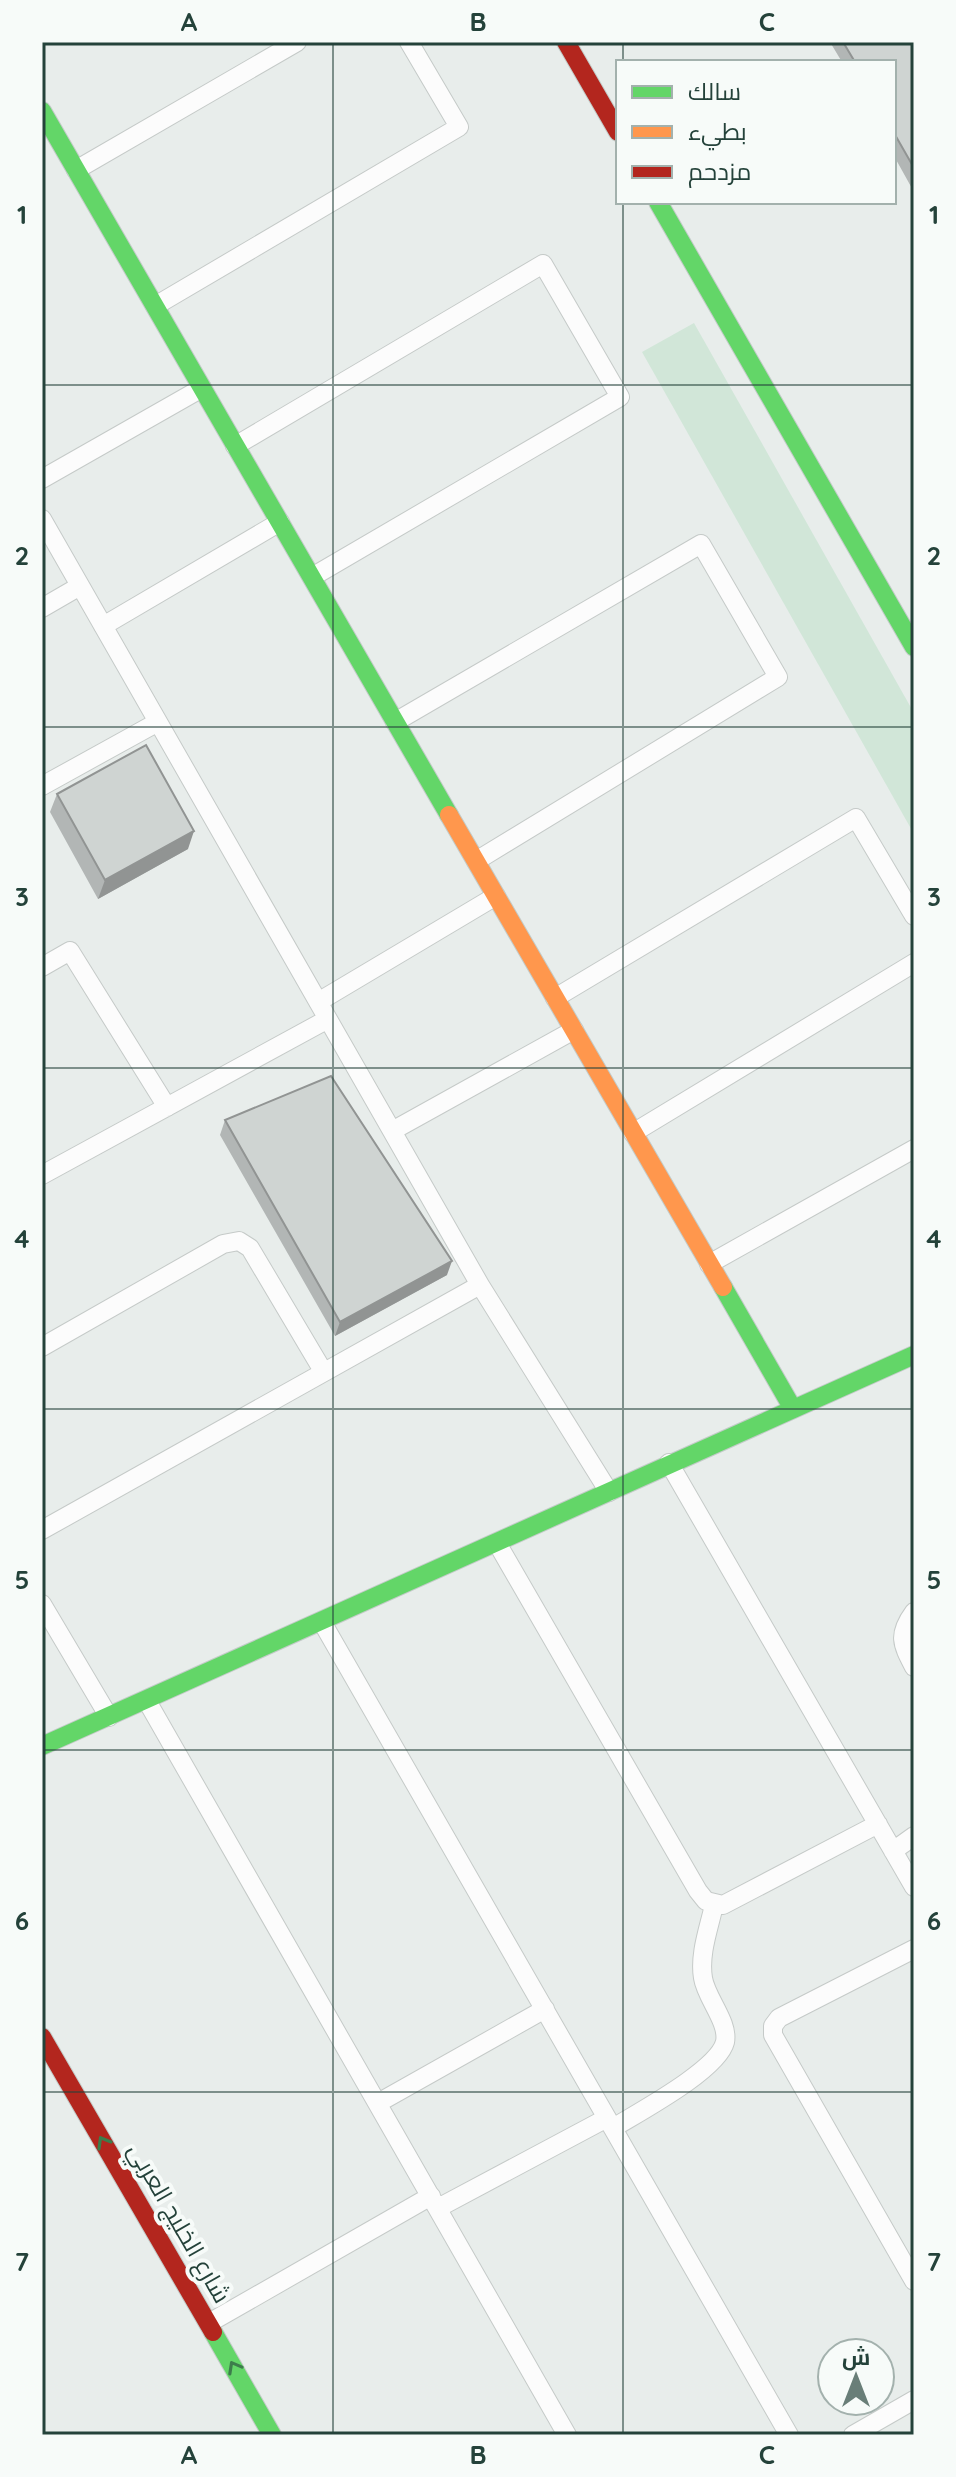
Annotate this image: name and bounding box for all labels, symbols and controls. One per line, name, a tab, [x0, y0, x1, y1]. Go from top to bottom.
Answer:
text: A	[181, 5, 198, 38]
text: B	[469, 5, 487, 38]
text: C	[759, 5, 775, 38]
legend	[616, 60, 896, 204]
text: سالك	[688, 76, 741, 106]
text: بطيء	[688, 116, 747, 151]
text: مزدحم	[688, 156, 751, 188]
text: 1	[17, 198, 27, 231]
text: 1	[929, 198, 939, 231]
text: 2	[15, 539, 29, 572]
text: 2	[927, 539, 941, 572]
text: 3	[15, 880, 29, 913]
text: 3	[927, 880, 941, 913]
text: 4	[14, 1222, 30, 1255]
text: 4	[926, 1222, 942, 1255]
text: 5	[15, 1563, 29, 1596]
text: 5	[927, 1563, 941, 1596]
text: 6	[15, 1904, 29, 1937]
text: 6	[927, 1904, 941, 1937]
one-way arrow	[97, 2136, 113, 2151]
street label: شارع الخليج العربي	[118, 2137, 238, 2310]
text: 7	[15, 2245, 29, 2278]
text: 7	[927, 2245, 941, 2278]
north arrow	[816, 2337, 896, 2417]
text: ش	[842, 2343, 870, 2371]
one-way arrow	[228, 2361, 243, 2375]
text: A	[181, 2438, 198, 2471]
text: B	[469, 2438, 487, 2471]
text: C	[759, 2438, 775, 2471]

